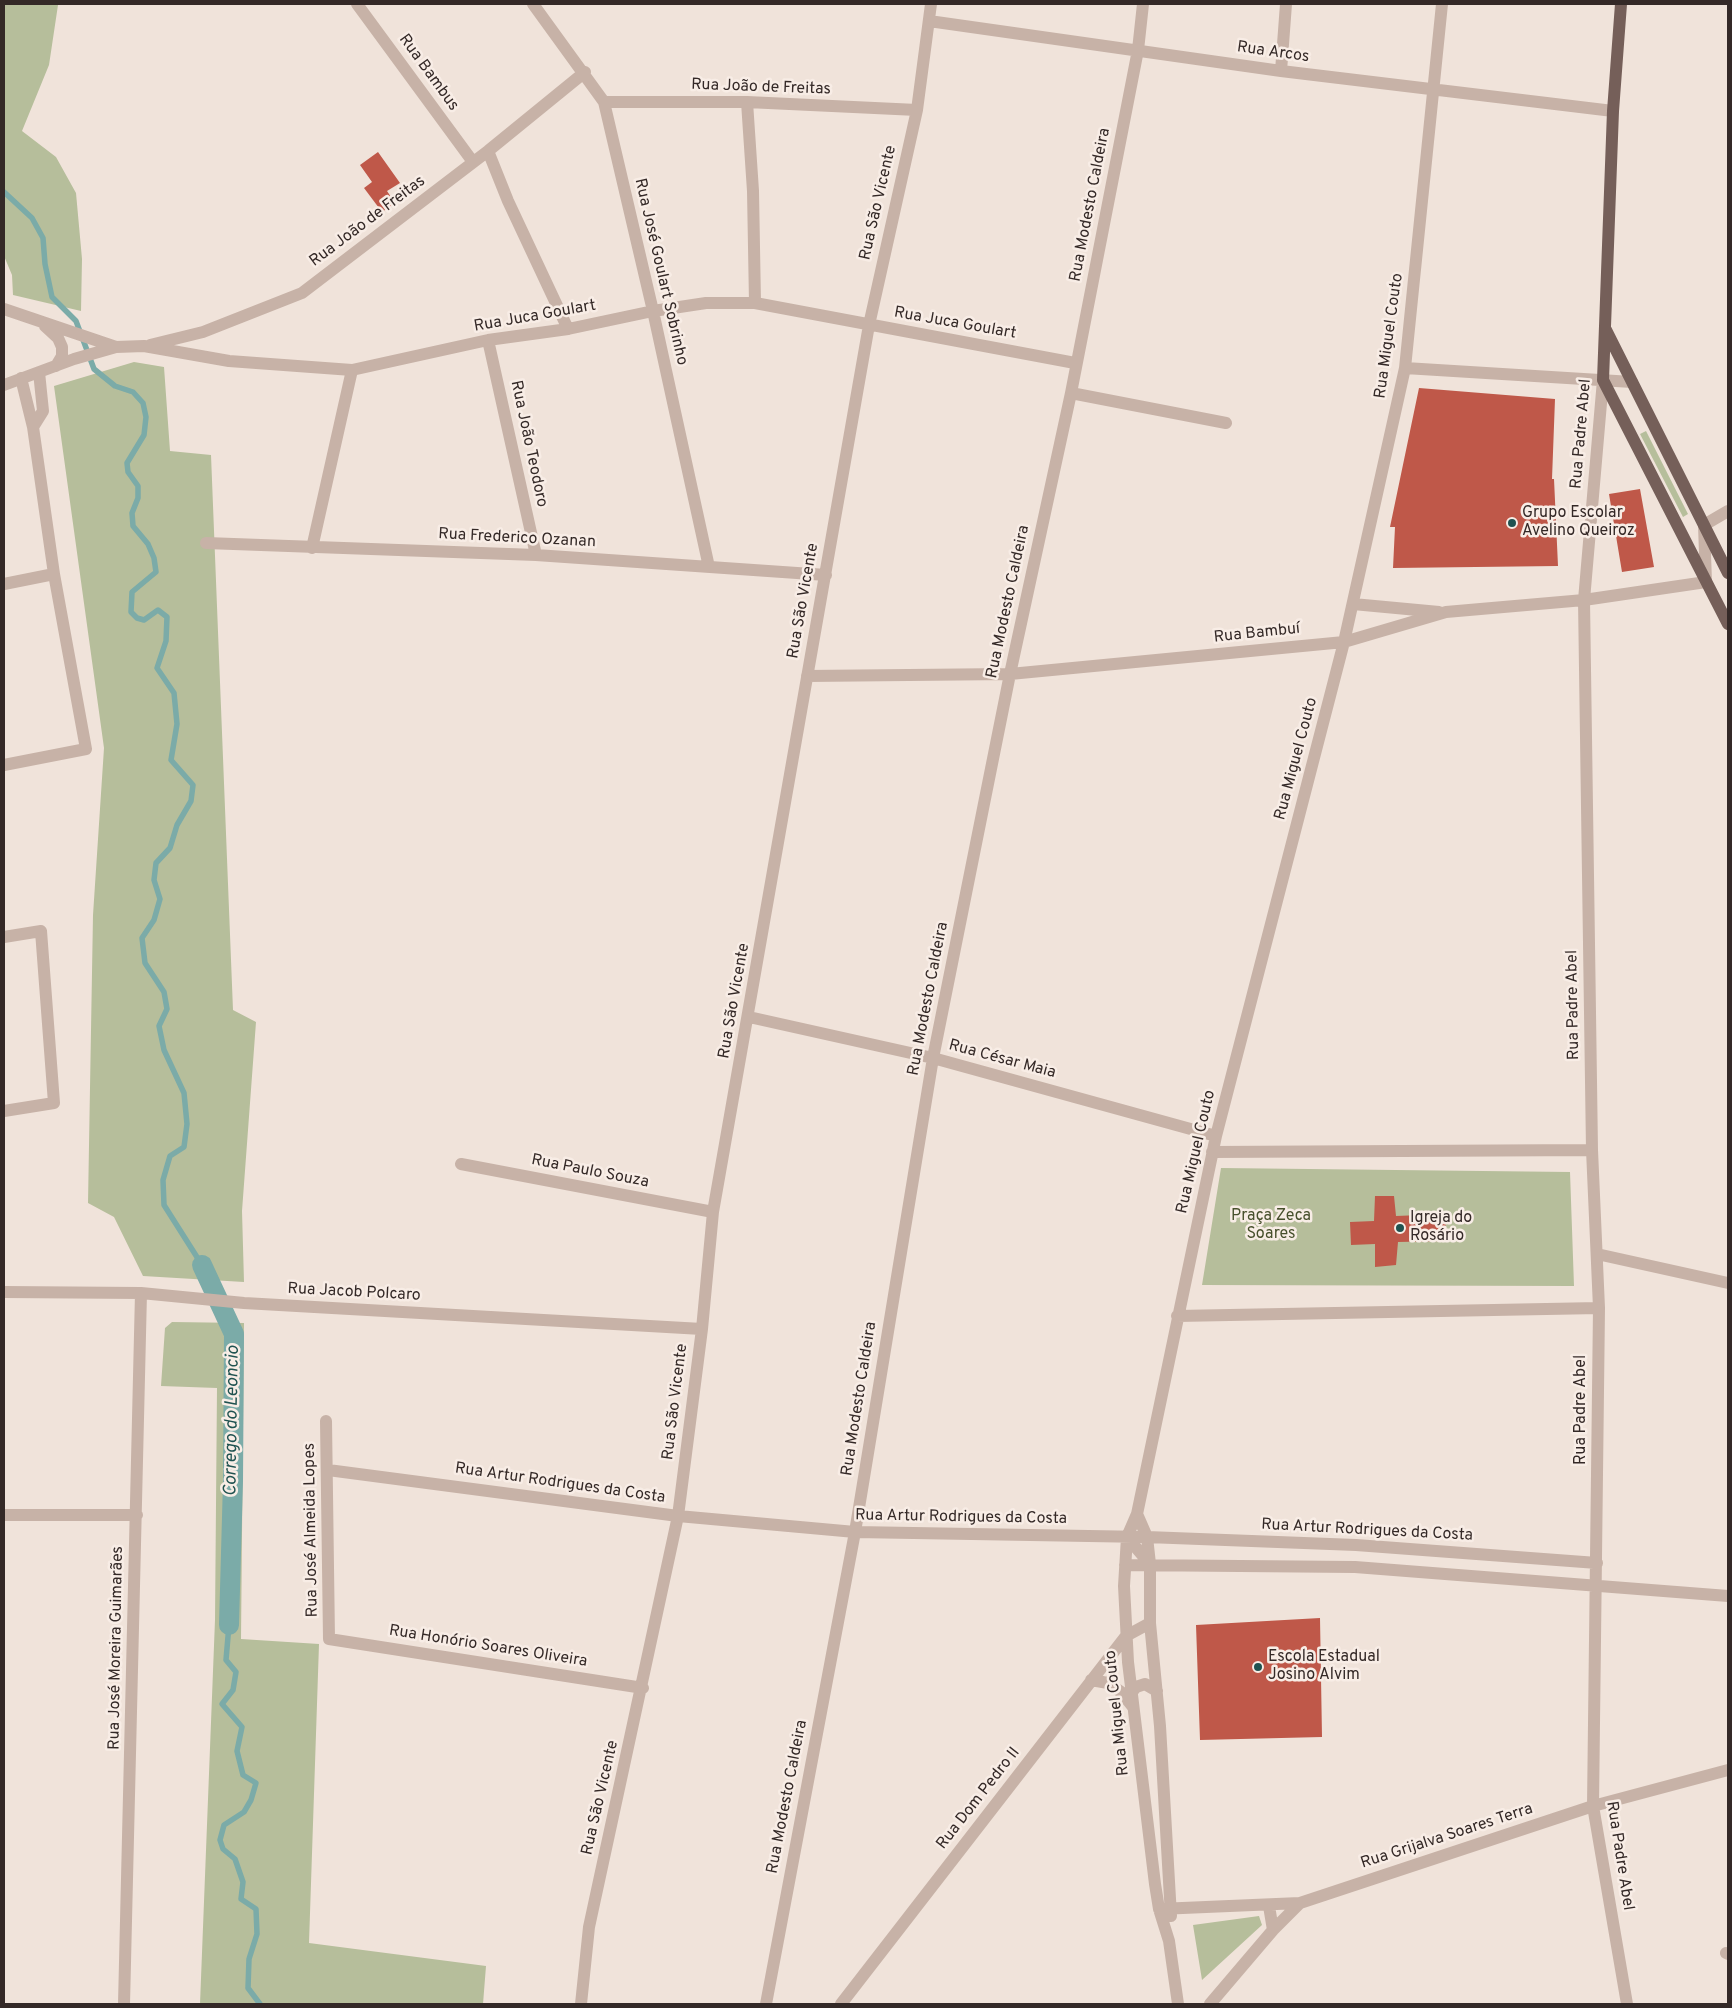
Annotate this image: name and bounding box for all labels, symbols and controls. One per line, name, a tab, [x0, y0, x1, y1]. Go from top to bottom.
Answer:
street label: Rua Bambus	[394, 31, 462, 115]
street label: Rua Arcos	[1236, 38, 1310, 68]
street label: Rua João de Freitas	[691, 76, 831, 100]
street label: Rua Modesto Caldeira	[1067, 127, 1115, 283]
street label: Rua São Vicente	[856, 144, 902, 262]
street label: Rua João de Freitas	[306, 172, 430, 272]
street label: Rua José Goulart Sobrinho	[629, 177, 691, 367]
street label: Rua Miguel Couto	[1372, 272, 1408, 400]
street label: Rua Juca Goulart	[472, 297, 598, 337]
street label: Rua Juca Goulart	[892, 304, 1018, 344]
street label: Rua Padre Abel	[1568, 378, 1596, 490]
street label: Rua João Teodoro	[505, 379, 551, 509]
place label: Grupo Escolar Avelino Queiroz	[1522, 504, 1635, 542]
marker: Grupo Escolar Avelino Queiroz	[1506, 517, 1518, 529]
street label: Rua Modesto Caldeira	[983, 524, 1035, 680]
street label: Rua Frederico Ozanan	[438, 525, 596, 553]
street label: Rua São Vicente	[784, 542, 824, 660]
street label: Rua Bambuí	[1213, 620, 1301, 648]
street label: Rua Miguel Couto	[1271, 696, 1323, 822]
street label: Rua Modesto Caldeira	[905, 921, 953, 1077]
street label: Rua São Vicente	[715, 942, 755, 1060]
street label: Rua Padre Abel	[1563, 950, 1585, 1060]
street label: Rua César Maia	[946, 1036, 1058, 1084]
street label: Rua Miguel Couto	[1173, 1088, 1221, 1216]
street label: Rua Paulo Souza	[530, 1151, 650, 1193]
park label: Praça Zeca Soares	[1231, 1207, 1311, 1245]
place label: Igreja do Rosário	[1410, 1209, 1472, 1247]
marker: Igreja do Rosário	[1394, 1222, 1406, 1234]
street label: Rua Jacob Polcaro	[287, 1280, 421, 1306]
street label: Rua Modesto Caldeira	[838, 1320, 882, 1478]
street label: Rua São Vicente	[659, 1343, 693, 1461]
water label: Corrego do Leoncio	[221, 1345, 245, 1497]
street label: Rua Padre Abel	[1572, 1355, 1592, 1465]
street label: Rua José Almeida Lopes	[301, 1443, 323, 1617]
street label: Rua Artur Rodrigues da Costa	[454, 1460, 666, 1508]
street label: Rua Artur Rodrigues da Costa	[855, 1507, 1067, 1529]
street label: Rua Artur Rodrigues da Costa	[1261, 1516, 1473, 1546]
street label: Rua José Moreira Guimarães	[106, 1546, 128, 1750]
street label: Rua Honório Soares Oliveira	[387, 1622, 589, 1672]
place label: Escola Estadual Josino Alvim	[1268, 1648, 1380, 1686]
street label: Rua Miguel Couto	[1102, 1649, 1134, 1777]
marker: Escola Estadual Josino Alvim	[1252, 1661, 1264, 1673]
street label: Rua Modesto Caldeira	[764, 1719, 812, 1875]
street label: Rua São Vicente	[578, 1739, 624, 1857]
street label: Rua Dom Pedro II	[933, 1744, 1025, 1854]
street label: Rua Grijalva Soares Terra	[1359, 1800, 1535, 1874]
street label: Rua Padre Abel	[1601, 1800, 1637, 1912]

